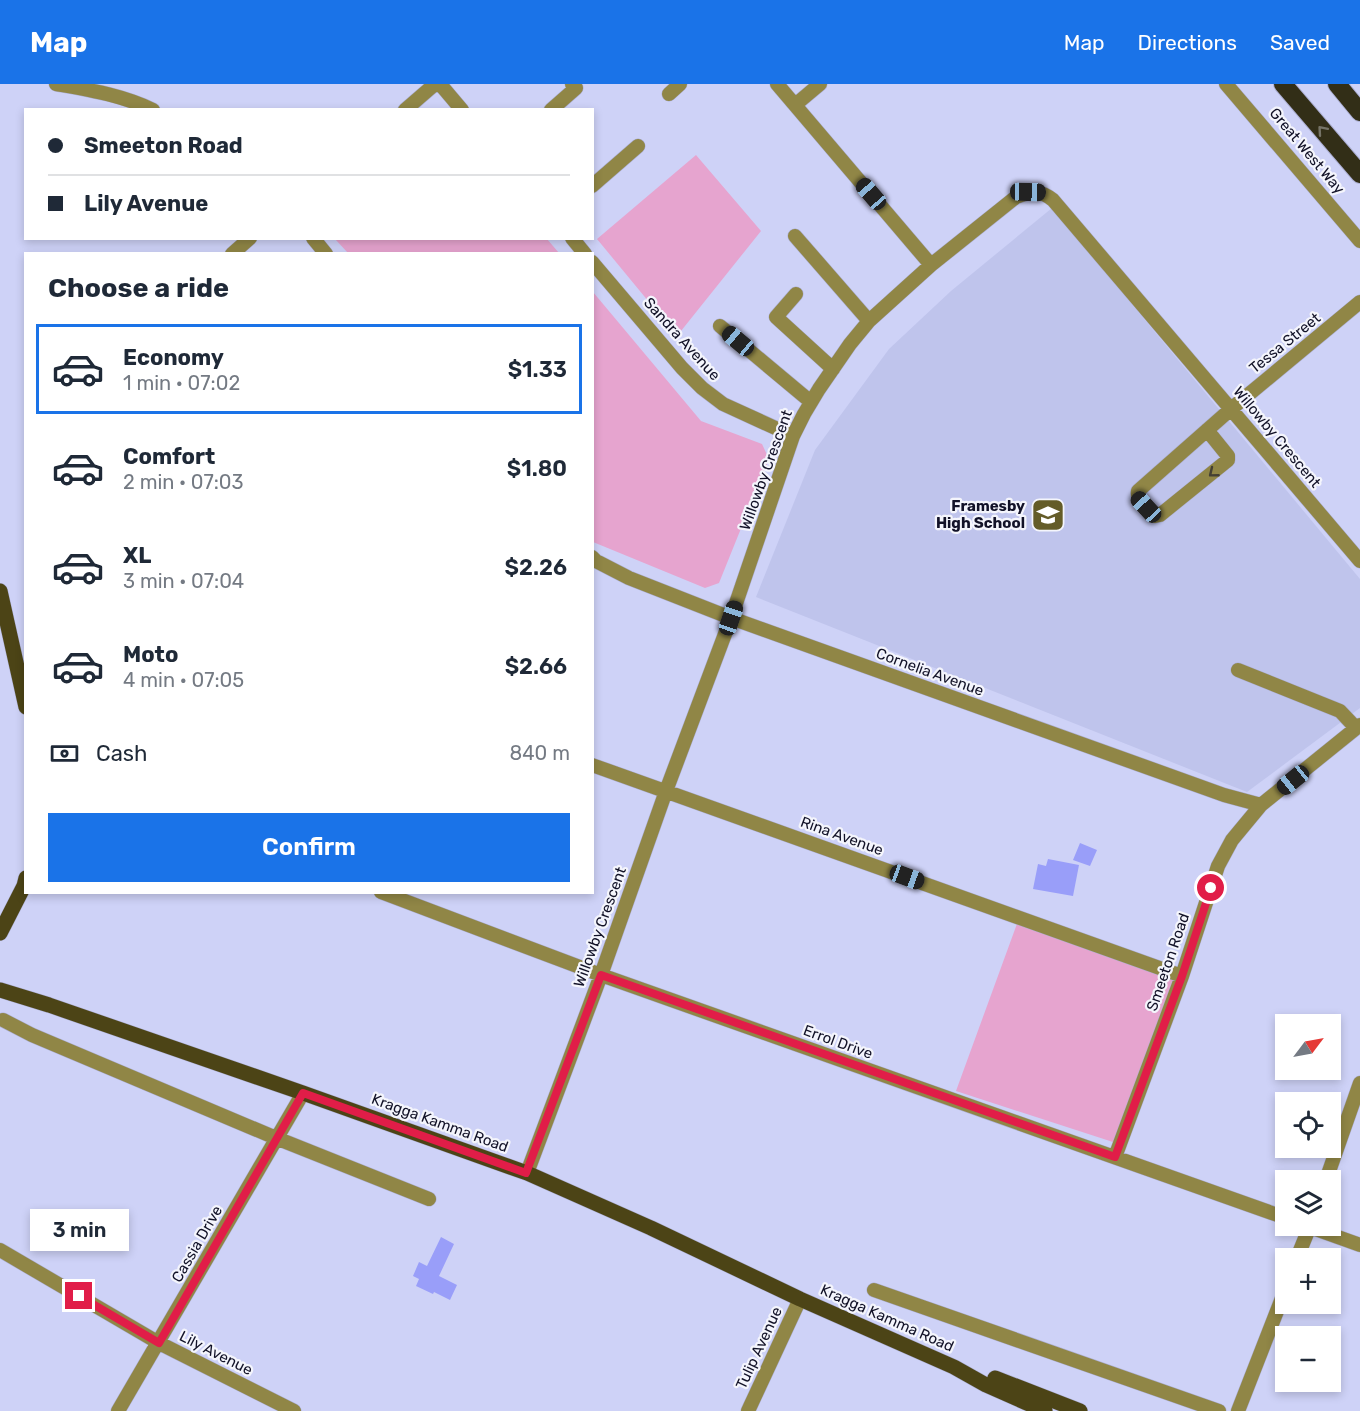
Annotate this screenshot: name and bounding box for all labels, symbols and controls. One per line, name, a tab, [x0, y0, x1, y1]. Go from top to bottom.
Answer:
text: Map	[30, 26, 87, 59]
text: Map	[1064, 30, 1105, 55]
text: Directions	[1138, 30, 1237, 55]
text: Saved	[1270, 30, 1330, 55]
street label: Great West Way	[1266, 104, 1348, 198]
one-way arrow	[1318, 126, 1329, 137]
text: Smeeton Road	[84, 132, 243, 159]
car	[852, 175, 890, 213]
car	[1010, 183, 1046, 201]
text: Lily Avenue	[84, 190, 208, 217]
text: Choose a ride	[48, 272, 229, 304]
street label: Sandra Avenue	[640, 294, 724, 384]
street label: Tessa Street	[1246, 309, 1324, 377]
car	[718, 323, 758, 359]
icon: car	[51, 342, 105, 396]
text: Economy	[123, 344, 224, 371]
text: $1.33	[508, 356, 567, 383]
text: 1 min · 07:02	[123, 371, 240, 395]
street label: Willowby Crescent	[1229, 383, 1325, 491]
street label: Willowby Crescent	[736, 407, 796, 533]
icon: car	[51, 441, 105, 495]
text: Comfort	[123, 443, 215, 470]
text: $1.80	[507, 455, 567, 482]
one-way arrow	[1208, 465, 1219, 476]
text: 2 min · 07:03	[123, 470, 244, 494]
car	[1127, 488, 1165, 526]
place label: Framesby High School	[936, 497, 1025, 532]
school or university icon: Framesby High School	[1030, 497, 1066, 533]
icon: car	[51, 540, 105, 594]
text: XL	[123, 542, 151, 569]
text: $2.26	[505, 554, 567, 581]
text: 3 min · 07:04	[123, 569, 244, 593]
car	[717, 598, 745, 638]
icon: car	[51, 639, 105, 693]
text: Moto	[123, 641, 178, 668]
street label: Cornelia Avenue	[874, 644, 986, 700]
text: $2.66	[505, 653, 567, 680]
text: 4 min · 07:05	[123, 668, 244, 692]
icon: cash	[48, 737, 81, 770]
text: Cash	[96, 740, 147, 767]
text: 840 m	[509, 741, 570, 765]
car	[1273, 762, 1313, 798]
button: Confirm	[48, 813, 570, 882]
street label: Rina Avenue	[798, 813, 886, 859]
car	[887, 862, 927, 892]
street label: Willowby Crescent	[570, 864, 630, 990]
route start	[1197, 874, 1224, 901]
street label: Smeeton Road	[1143, 911, 1193, 1013]
north arrow	[1275, 1014, 1341, 1080]
map controls	[1275, 1014, 1341, 1392]
street label: Errol Drive	[801, 1021, 875, 1063]
street label: Kragga Kamma Road	[369, 1090, 511, 1156]
button: locate	[1275, 1092, 1341, 1158]
button: layers	[1275, 1170, 1341, 1236]
street label: Cassia Drive	[168, 1203, 226, 1285]
callout: 3 min	[29, 1209, 128, 1251]
text: 3 min	[53, 1218, 106, 1242]
button: +	[1275, 1248, 1341, 1314]
street label: Kragga Kamma Road	[818, 1280, 956, 1356]
route end	[65, 1282, 92, 1309]
street label: Tulip Avenue	[732, 1304, 786, 1392]
button: −	[1275, 1326, 1341, 1392]
street label: Lily Avenue	[177, 1327, 255, 1379]

